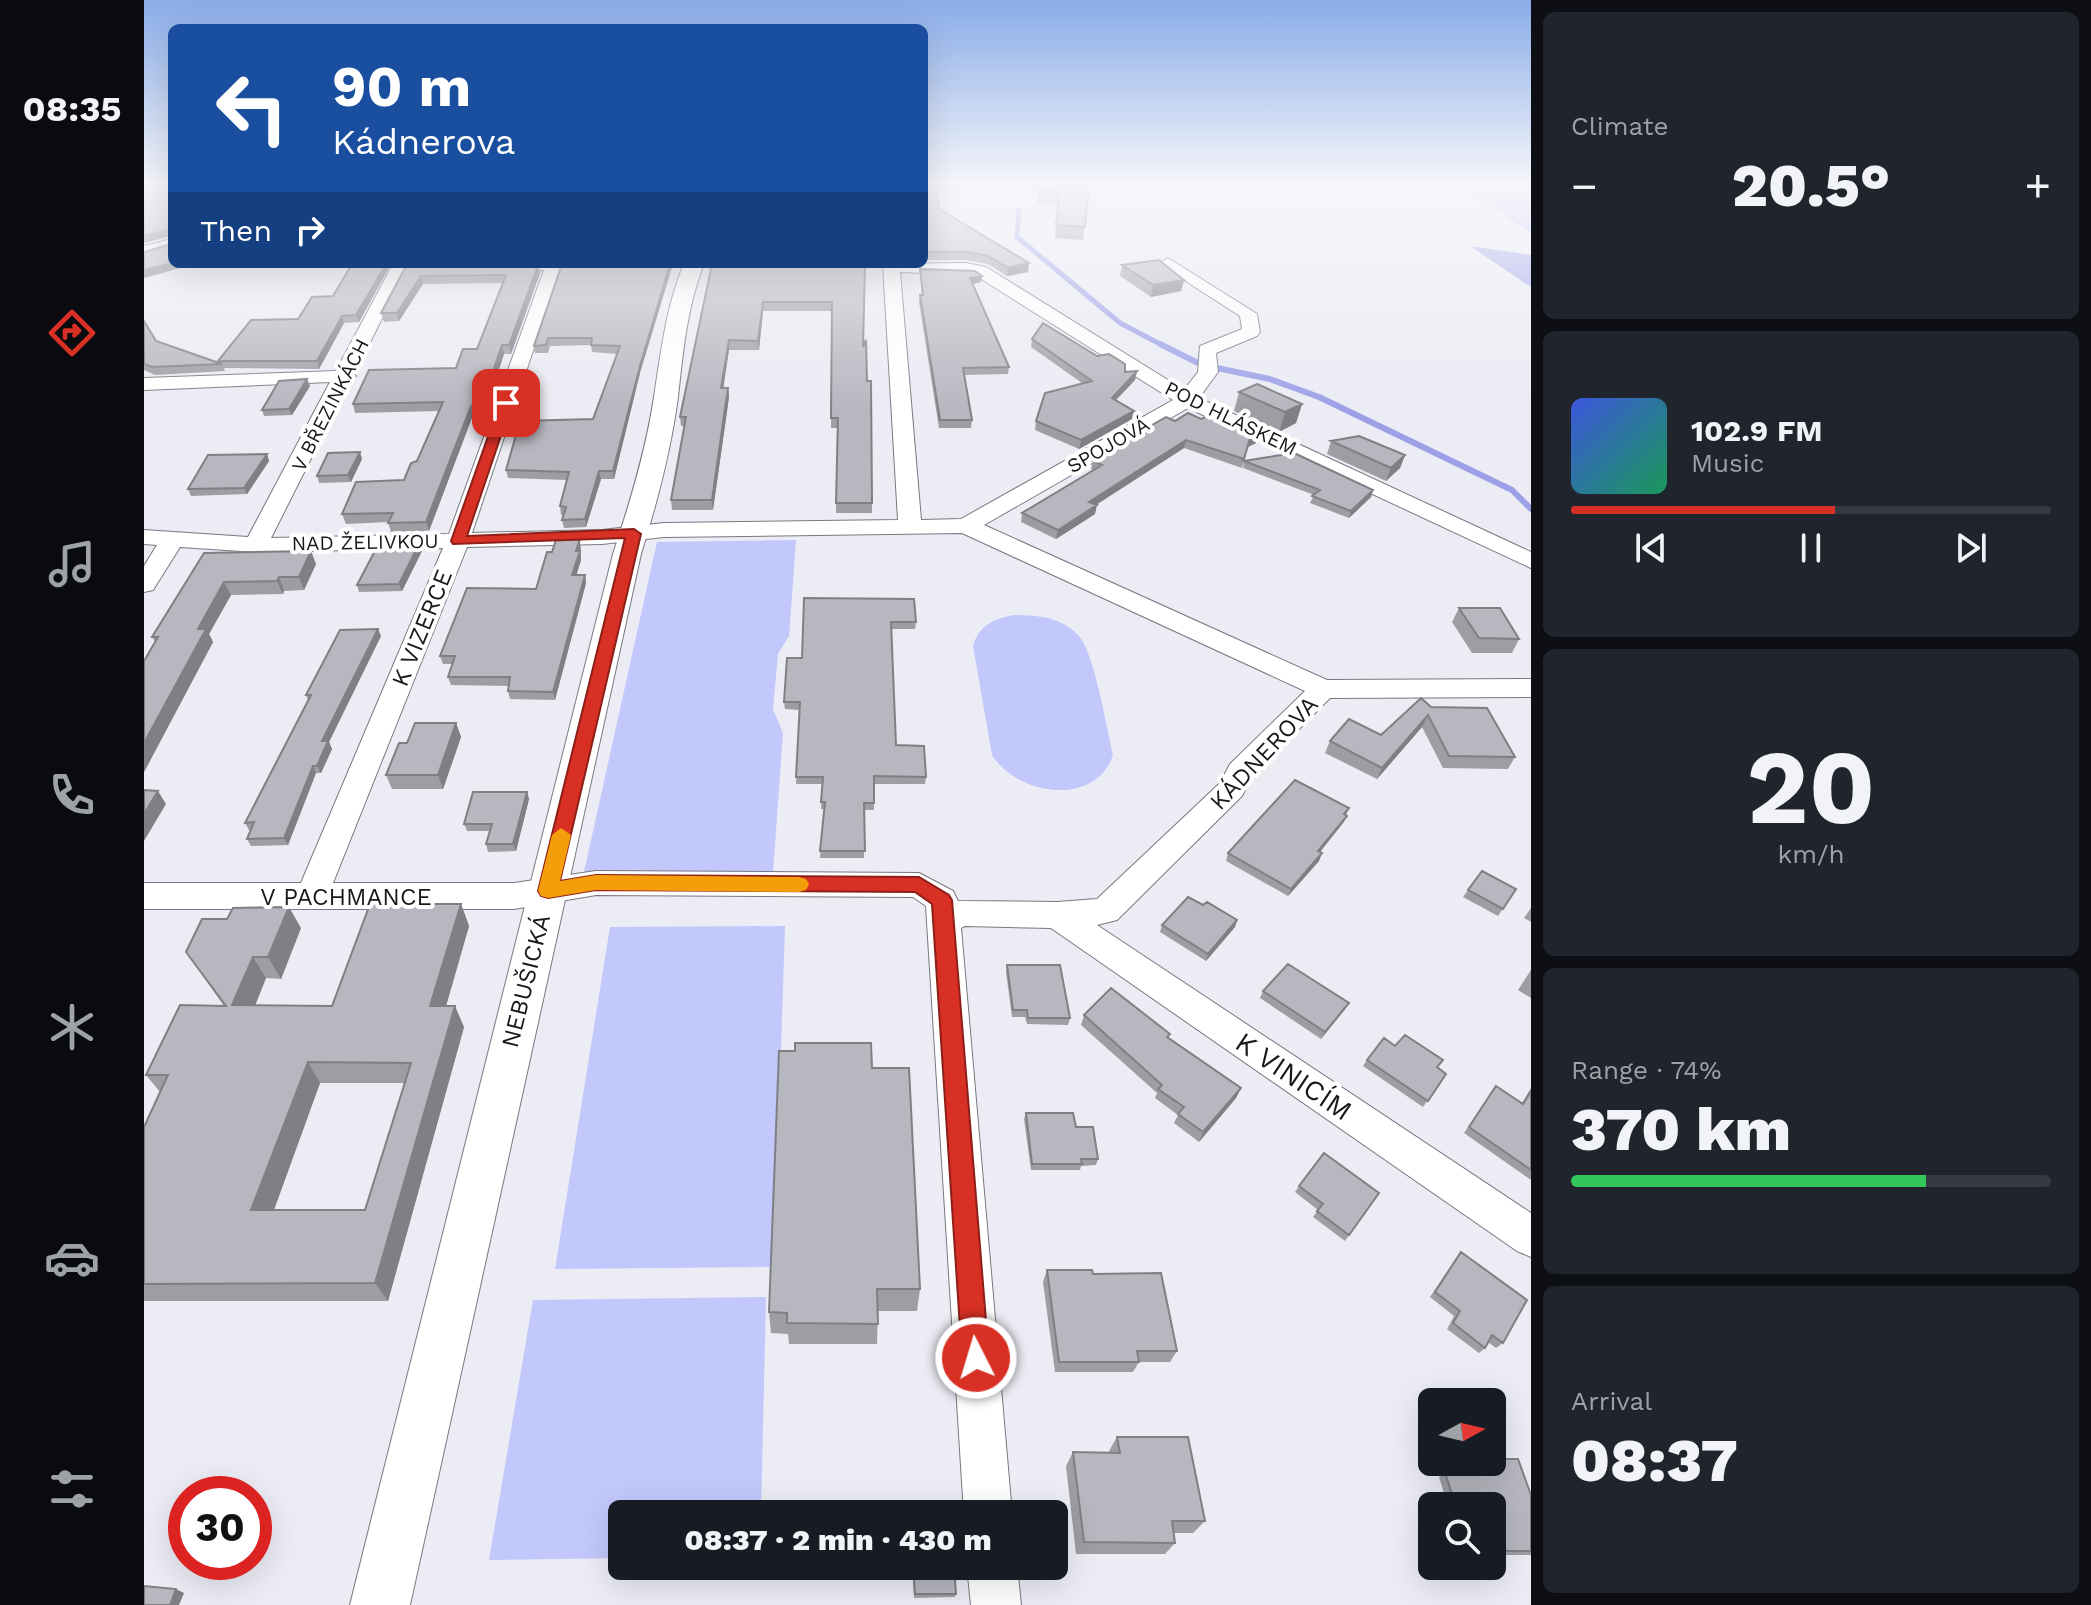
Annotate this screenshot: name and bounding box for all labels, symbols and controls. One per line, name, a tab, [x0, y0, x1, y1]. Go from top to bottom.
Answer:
text: 90 m	[332, 54, 471, 120]
icon: left	[200, 56, 304, 160]
text: 08:35	[23, 88, 121, 130]
text: Climate	[1571, 111, 1669, 141]
text: Kádnerova	[332, 121, 515, 163]
text: 20.5°	[1732, 150, 1890, 221]
text: −	[1571, 160, 1598, 212]
text: +	[2024, 160, 2051, 212]
icon: right	[288, 208, 332, 252]
text: Then	[200, 213, 272, 248]
icon: directions	[44, 305, 100, 361]
street label: V BŘEZINKÁCH	[286, 335, 374, 475]
pin	[472, 369, 540, 437]
street label: POD HLÁSKEM	[1161, 376, 1301, 460]
icon: arrive	[484, 381, 528, 425]
street label: SPOJOVÁ	[1063, 412, 1153, 478]
text: 102.9 FM	[1691, 413, 1823, 448]
text: Music	[1691, 448, 1764, 478]
icon: previous	[1629, 526, 1673, 570]
icon: pause	[1789, 526, 1833, 570]
icon: next	[1949, 526, 1993, 570]
street label: NAD ŽELIVKOU	[291, 529, 439, 555]
icon: music	[44, 536, 100, 592]
street label: K VIZERCE	[386, 566, 458, 690]
street label: KÁDNEROVA	[1204, 690, 1324, 816]
text: 20	[1747, 726, 1875, 848]
icon: phone	[44, 767, 100, 823]
text: km/h	[1778, 839, 1844, 869]
street label: V PACHMANCE	[260, 883, 432, 911]
street label: NEBUŠICKÁ	[496, 911, 556, 1050]
icon: climate	[44, 999, 100, 1055]
street label: K VINICÍM	[1229, 1025, 1358, 1127]
text: Range · 74%	[1571, 1055, 1722, 1085]
text: 370 km	[1571, 1094, 1791, 1165]
icon: car	[44, 1230, 100, 1286]
position arrow	[934, 1316, 1018, 1400]
text: Arrival	[1571, 1386, 1652, 1416]
north arrow	[1418, 1388, 1506, 1476]
map controls	[1418, 1388, 1506, 1580]
text: 08:37	[1571, 1425, 1738, 1496]
icon: filters	[44, 1461, 100, 1517]
speed limit sign: 30	[168, 1476, 272, 1580]
button: search	[1418, 1492, 1506, 1580]
text: 08:37 · 2 min · 430 m	[684, 1522, 992, 1557]

